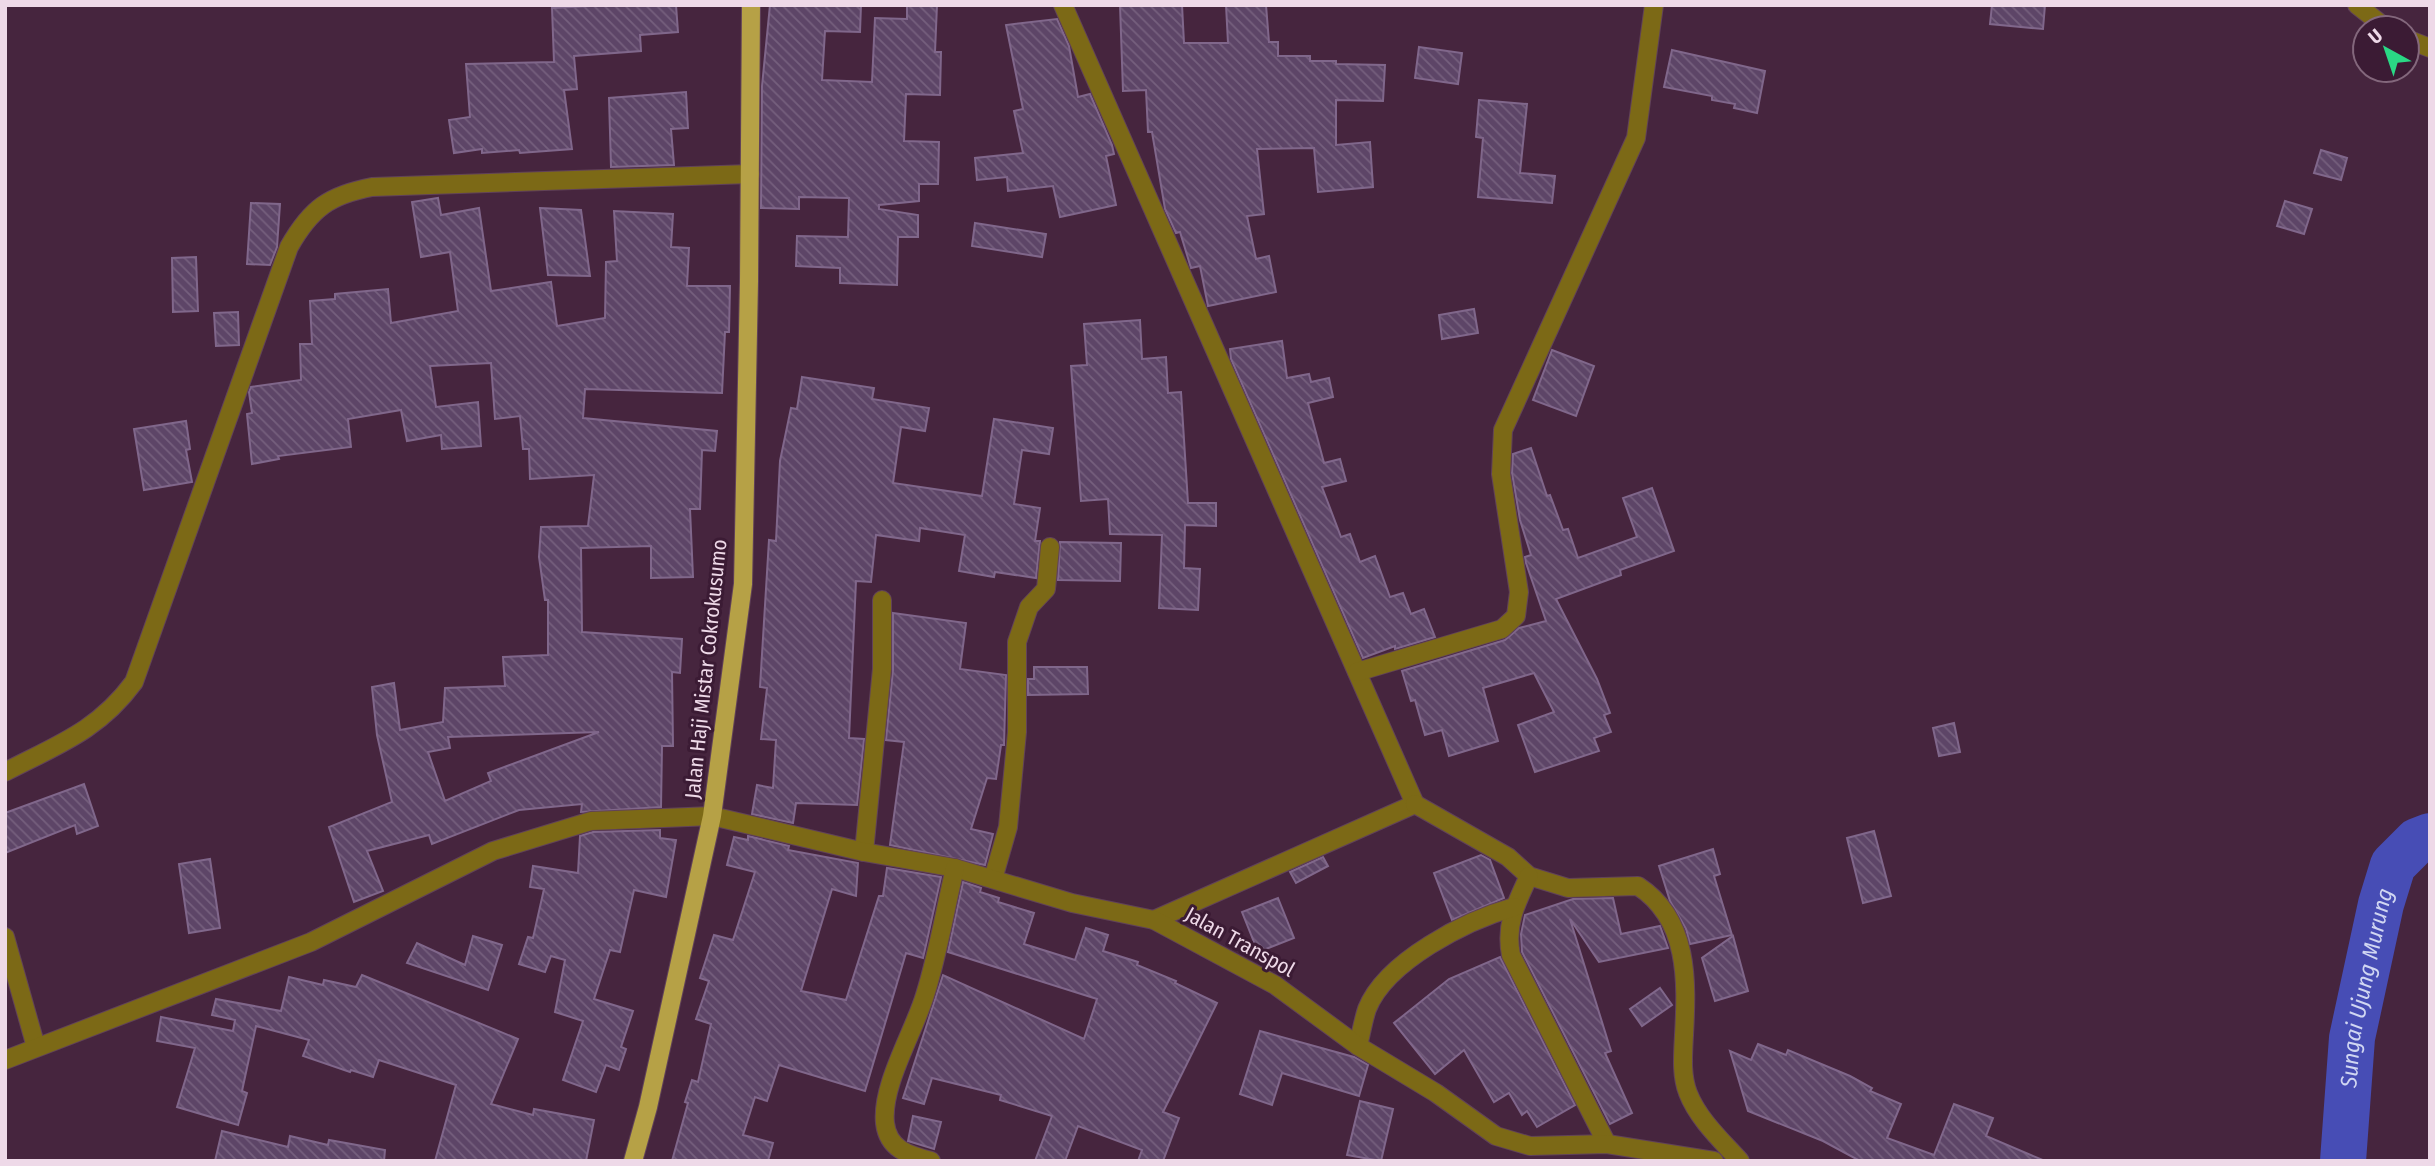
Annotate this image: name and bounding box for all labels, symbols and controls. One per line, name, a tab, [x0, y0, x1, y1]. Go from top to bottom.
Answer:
north arrow	[2351, 14, 2421, 84]
text: U	[2364, 24, 2387, 49]
street label: Jalan Haji Mistar Cokrokusumo	[679, 538, 733, 800]
water label: Sungai Ujung Murung	[2334, 885, 2399, 1090]
street label: Jalan Transpol	[1181, 901, 1300, 983]

